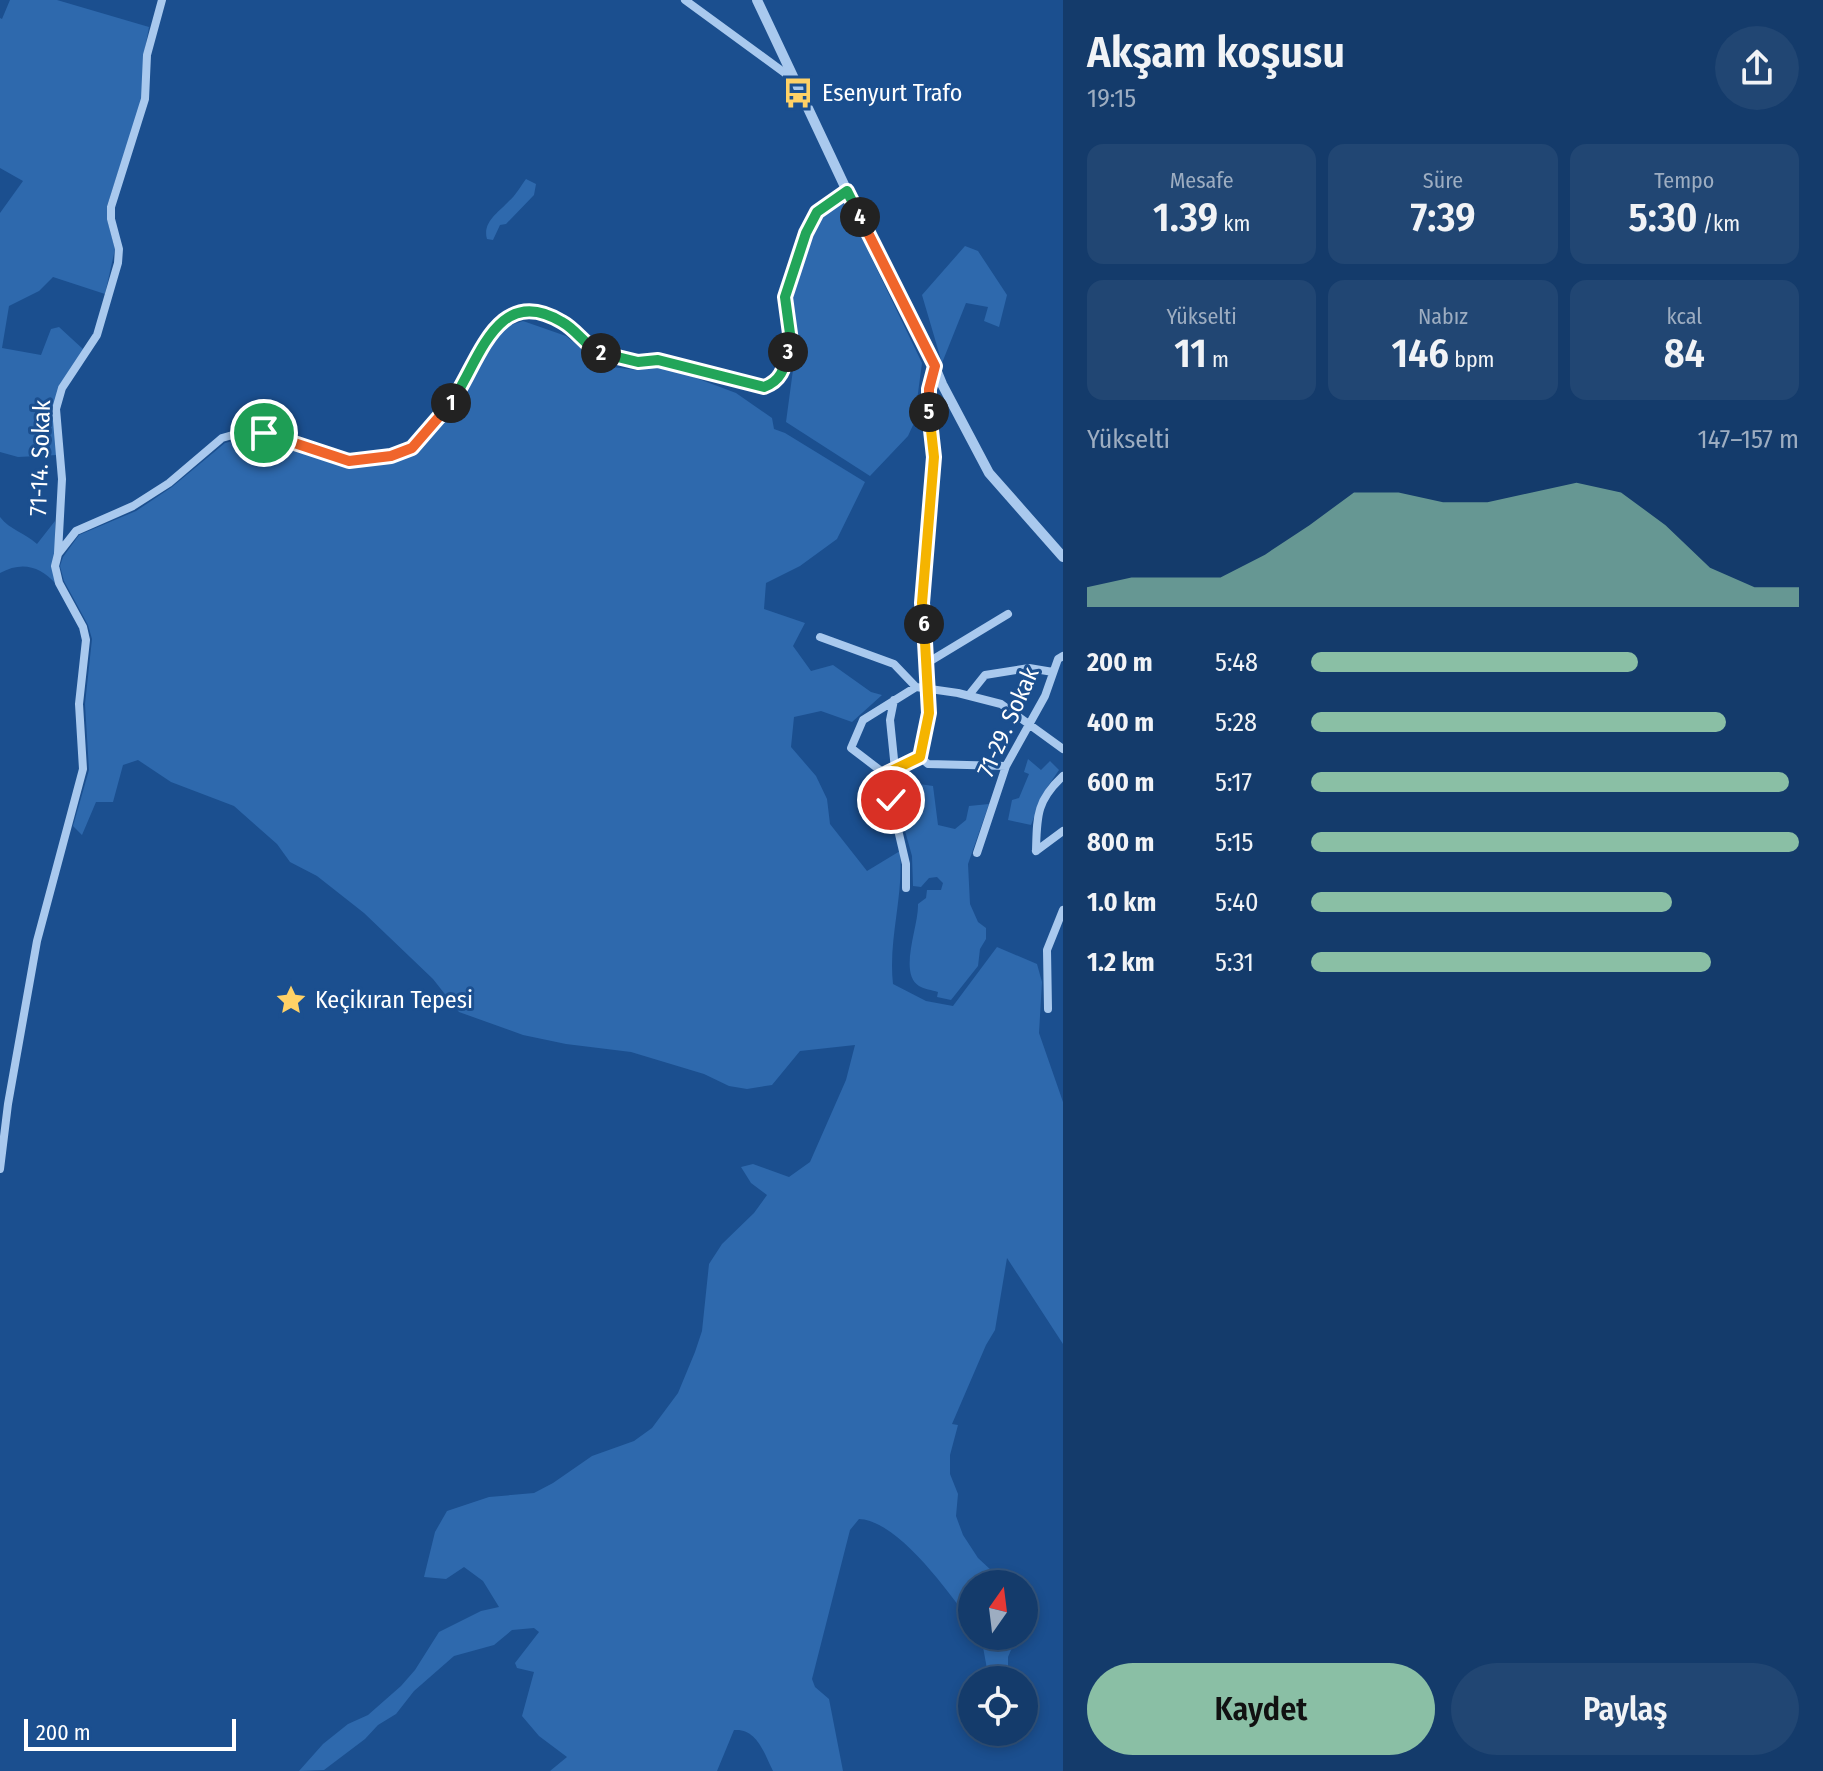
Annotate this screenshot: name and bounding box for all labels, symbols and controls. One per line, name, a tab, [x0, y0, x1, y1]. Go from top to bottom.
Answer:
text: Akşam koşusu	[1087, 26, 1345, 79]
button: share	[1715, 26, 1799, 110]
bus stop icon: Esenyurt Trafo	[781, 76, 815, 110]
place label: Esenyurt Trafo	[822, 79, 962, 107]
text: 19:15	[1087, 83, 1136, 114]
text: Mesafe	[1170, 167, 1234, 194]
text: Süre	[1423, 167, 1463, 194]
text: Tempo	[1654, 167, 1714, 194]
text: 1.39	[1153, 194, 1218, 242]
text: 7:39	[1410, 194, 1476, 242]
text: 5:30	[1628, 194, 1698, 242]
pin: 4	[840, 197, 880, 237]
text: 4	[854, 203, 866, 230]
text: km	[1218, 210, 1250, 237]
text: /km	[1698, 210, 1740, 237]
text: Yükselti	[1166, 303, 1237, 330]
text: Nabız	[1418, 303, 1468, 330]
text: kcal	[1667, 303, 1702, 330]
text: 11	[1174, 330, 1207, 378]
text: 146	[1391, 330, 1449, 378]
text: 84	[1664, 330, 1705, 378]
pin: 3	[768, 332, 808, 372]
pin: 2	[581, 333, 621, 373]
text: 3	[783, 338, 793, 365]
text: 2	[596, 339, 606, 366]
text: m	[1207, 346, 1229, 373]
text: bpm	[1449, 346, 1495, 373]
pin: 1	[431, 383, 471, 423]
text: 1	[446, 389, 456, 416]
pin: 5	[909, 392, 949, 432]
text: 5	[924, 398, 934, 425]
street label: 71-14. Sokak	[24, 399, 56, 516]
pin	[230, 399, 298, 467]
icon: arrive	[242, 411, 286, 455]
text: Yükselti	[1087, 424, 1170, 455]
text: 147–157 m	[1698, 424, 1799, 455]
pin: 6	[904, 604, 944, 644]
text: 6	[918, 610, 930, 637]
text: 200 m	[1087, 647, 1153, 678]
text: 5:48	[1215, 647, 1258, 678]
street label: 71-29. Sokak	[971, 662, 1045, 781]
text: 400 m	[1087, 707, 1154, 738]
text: 5:28	[1215, 707, 1257, 738]
pin	[857, 766, 925, 834]
text: 600 m	[1087, 767, 1154, 798]
text: 5:17	[1215, 767, 1252, 798]
icon: check	[869, 778, 913, 822]
text: 800 m	[1087, 827, 1154, 858]
text: 5:15	[1215, 827, 1253, 858]
text: 1.0 km	[1087, 887, 1156, 918]
text: 5:40	[1215, 887, 1258, 918]
text: 1.2 km	[1087, 947, 1154, 978]
text: 5:31	[1215, 947, 1254, 978]
place icon: Keçikıran Tepesi	[274, 983, 308, 1017]
place label: Keçikıran Tepesi	[315, 986, 473, 1014]
north arrow	[958, 1570, 1038, 1650]
map controls	[958, 1570, 1038, 1746]
button: Kaydet	[1087, 1663, 1435, 1755]
button: Paylaş	[1451, 1663, 1799, 1755]
button: locate	[958, 1666, 1038, 1746]
scale bar	[24, 1715, 236, 1751]
text: 200 m	[36, 1719, 91, 1746]

